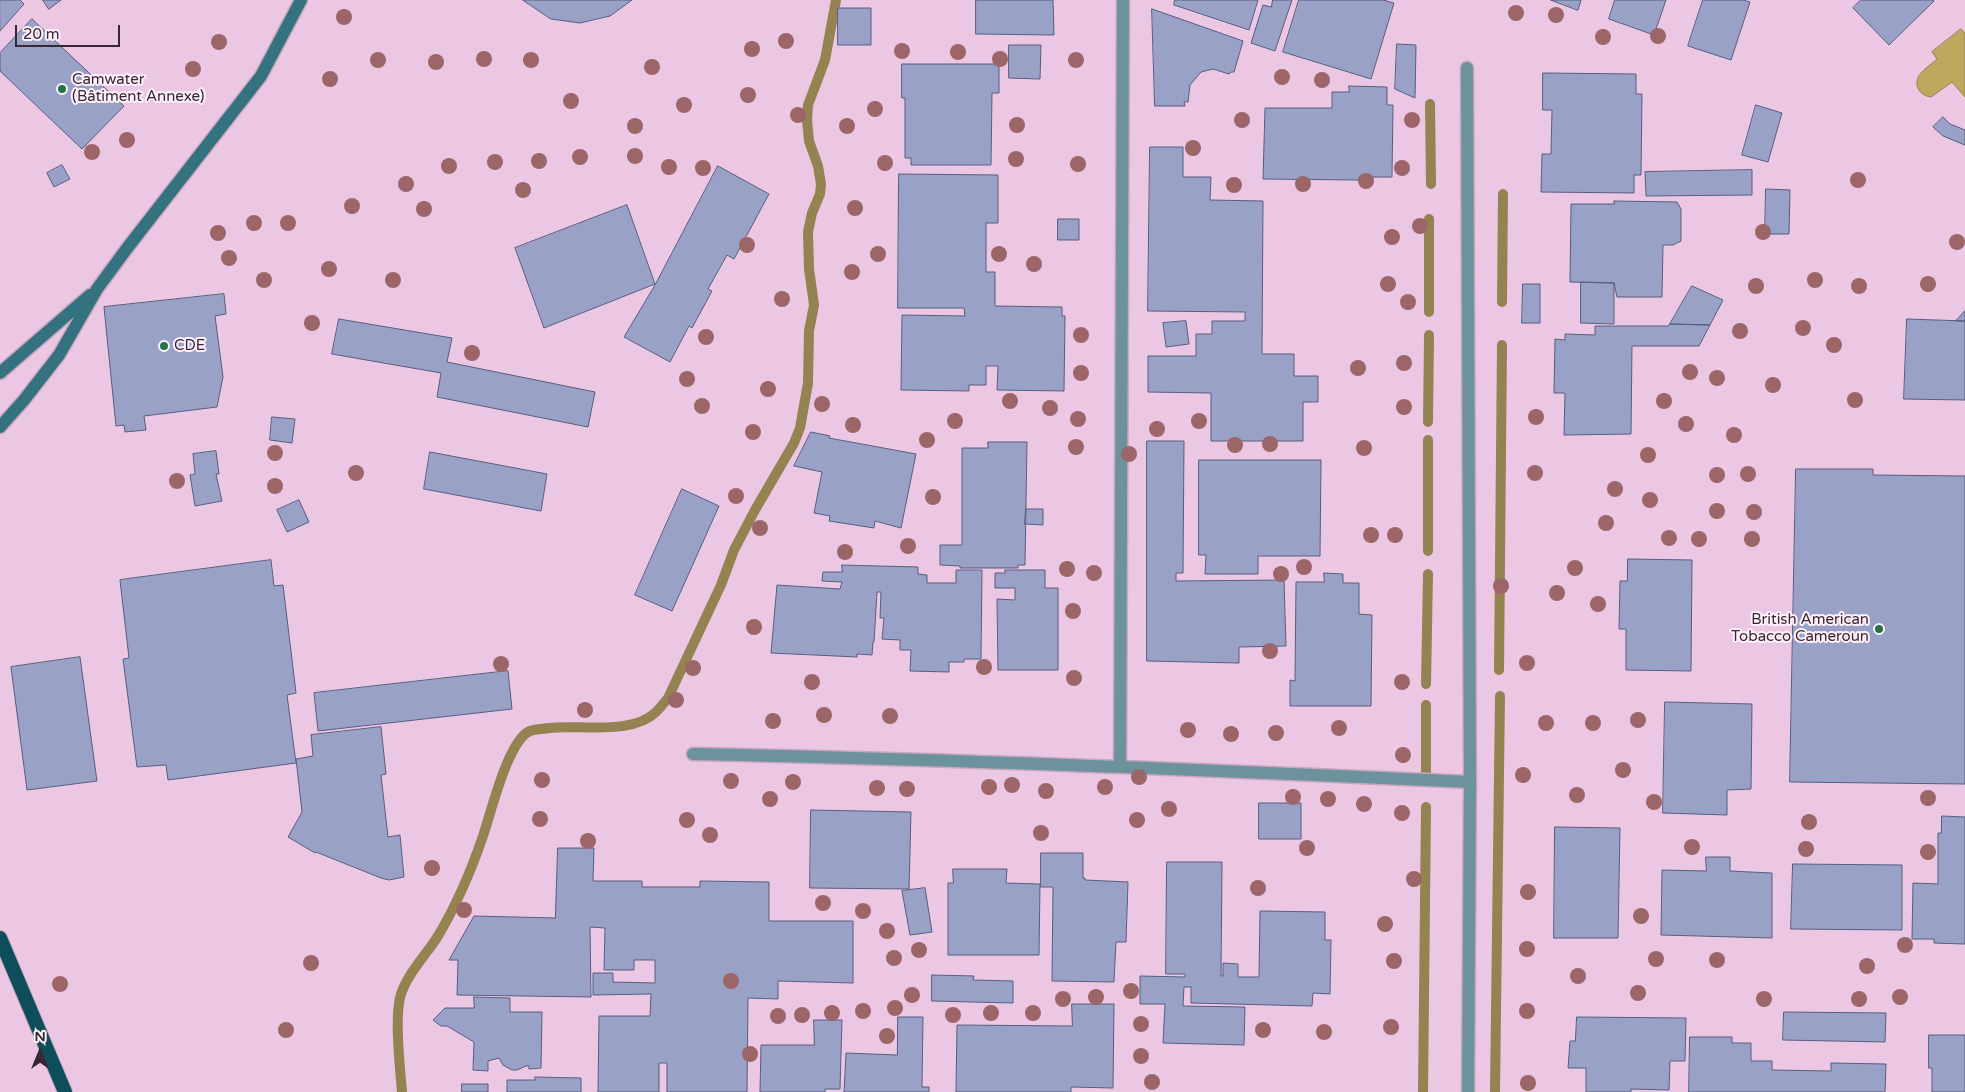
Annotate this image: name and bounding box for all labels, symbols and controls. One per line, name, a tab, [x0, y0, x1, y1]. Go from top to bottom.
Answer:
scale bar	[18, 15, 122, 47]
text: 20 m	[23, 25, 60, 43]
place label: Camwater (Bâtiment Annexe)	[72, 71, 204, 106]
marker: Camwater (Bâtiment Annexe)	[56, 83, 68, 95]
place label: CDE	[174, 337, 205, 355]
marker: CDE	[158, 340, 170, 352]
place label: British American Tobacco Cameroun	[1731, 611, 1869, 646]
marker: British American Tobacco Cameroun	[1873, 623, 1885, 635]
north arrow	[15, 1027, 65, 1077]
text: N	[34, 1028, 46, 1045]

